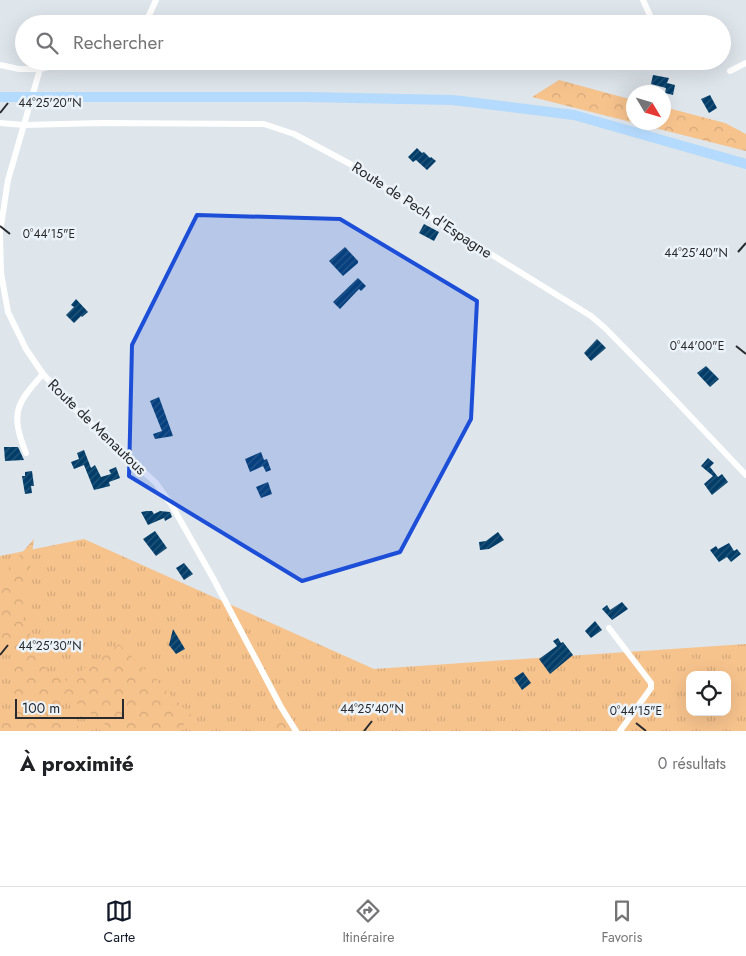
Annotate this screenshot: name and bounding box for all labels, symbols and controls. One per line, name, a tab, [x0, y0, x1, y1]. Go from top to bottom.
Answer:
search box	[15, 15, 731, 70]
icon: search	[33, 29, 61, 57]
text: Rechercher	[73, 29, 164, 56]
north arrow	[626, 85, 671, 130]
text: 44°25'20"N	[18, 94, 82, 112]
street label: Route de Pech d'Espagne	[348, 156, 497, 264]
text: 0°44'15"E	[23, 225, 75, 243]
text: 44°25'40"N	[664, 244, 728, 262]
text: 0°44'00"E	[670, 337, 724, 355]
street label: Route de Menautous	[43, 374, 151, 480]
text: 44°25'30"N	[19, 637, 81, 655]
map controls	[686, 671, 731, 716]
button: locate	[686, 671, 731, 716]
scale bar	[15, 696, 124, 719]
text: 100 m	[22, 698, 60, 718]
text: 44°25'40"N	[340, 700, 404, 718]
text: 0°44'15"E	[610, 702, 662, 720]
text: À proximité	[20, 749, 134, 779]
text: 0 résultats	[658, 752, 726, 775]
tab: Carte	[104, 897, 135, 947]
tab: Itinéraire	[342, 897, 394, 947]
tab: Favoris	[601, 897, 642, 947]

